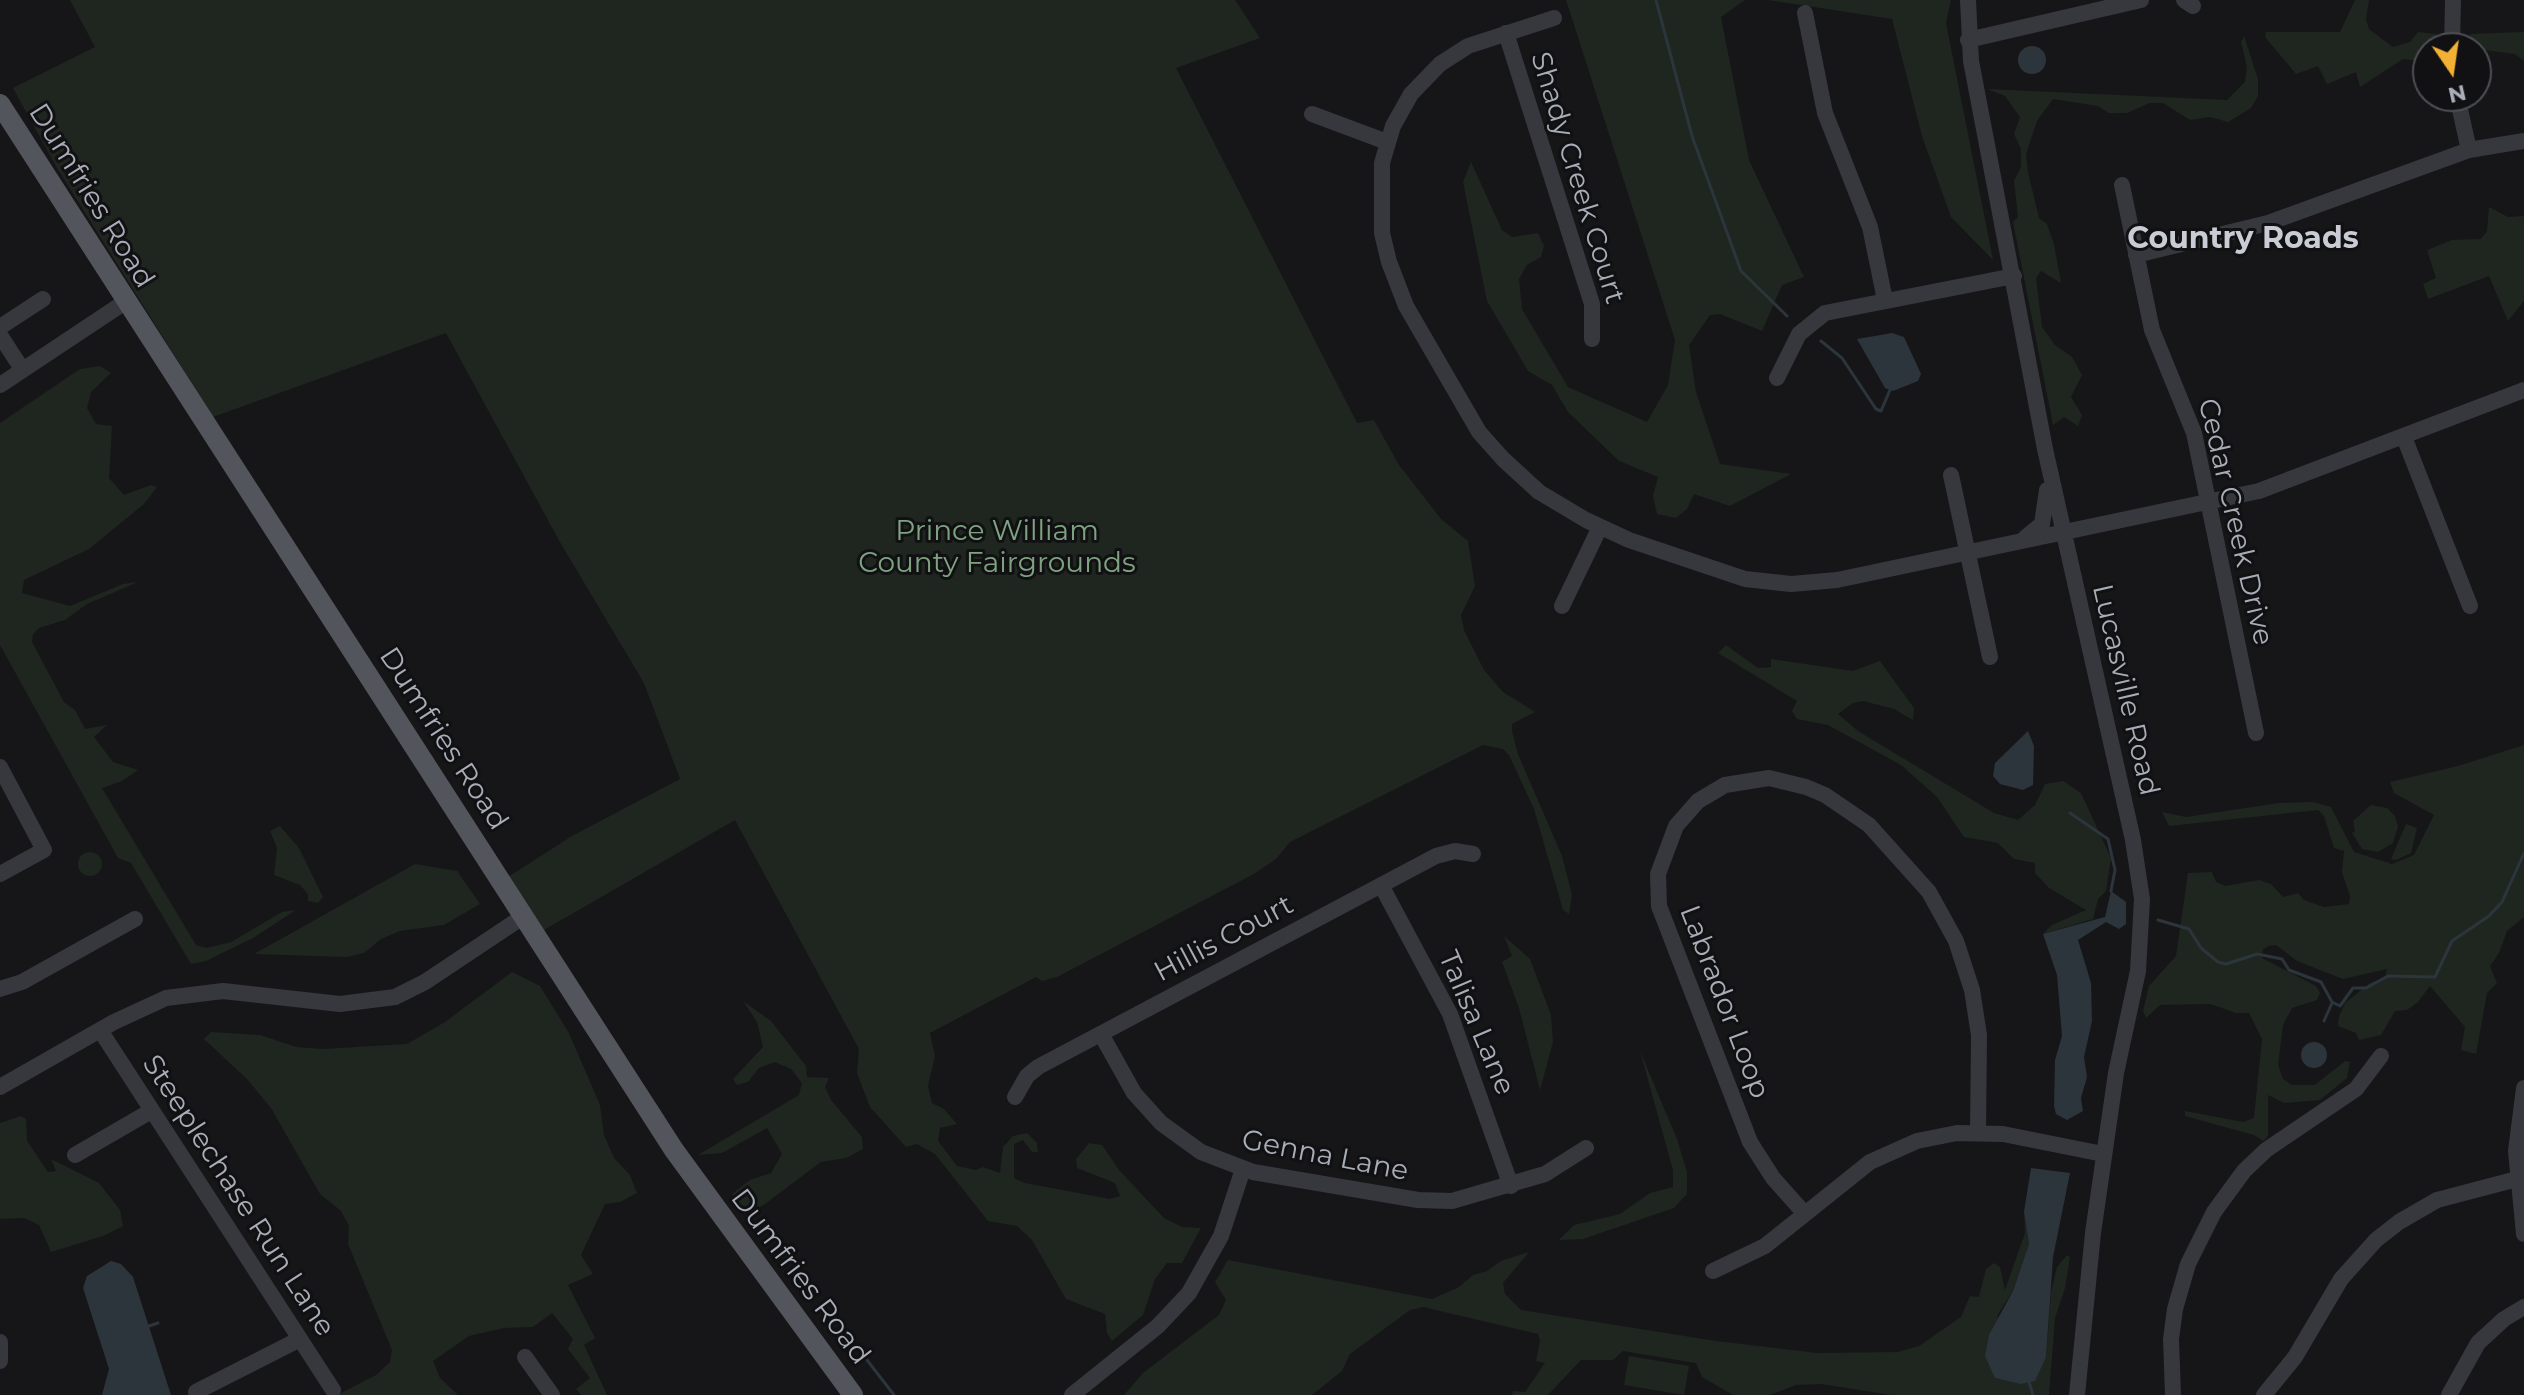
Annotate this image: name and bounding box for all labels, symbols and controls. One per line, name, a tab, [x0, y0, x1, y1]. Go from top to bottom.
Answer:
north arrow	[2412, 32, 2492, 112]
street label: Shady Creek Court	[1523, 48, 1631, 308]
text: N	[2445, 79, 2469, 109]
street label: Dumfries Road	[21, 98, 161, 294]
district label: Country Roads	[2127, 221, 2359, 257]
street label: Cedar Creek Drive	[2190, 395, 2280, 649]
park label: Prince William County Fairgrounds	[858, 515, 1136, 581]
street label: Lucasville Road	[2084, 581, 2166, 799]
street label: Dumfries Road	[372, 641, 514, 837]
street label: Hillis Court	[1149, 888, 1299, 990]
street label: Labrador Loop	[1672, 901, 1776, 1103]
street label: Talisa Lane	[1431, 946, 1521, 1100]
street label: Steeplechase Run Lane	[134, 1049, 342, 1343]
street label: Genna Lane	[1239, 1123, 1411, 1189]
street label: Dumfries Road	[723, 1183, 877, 1371]

